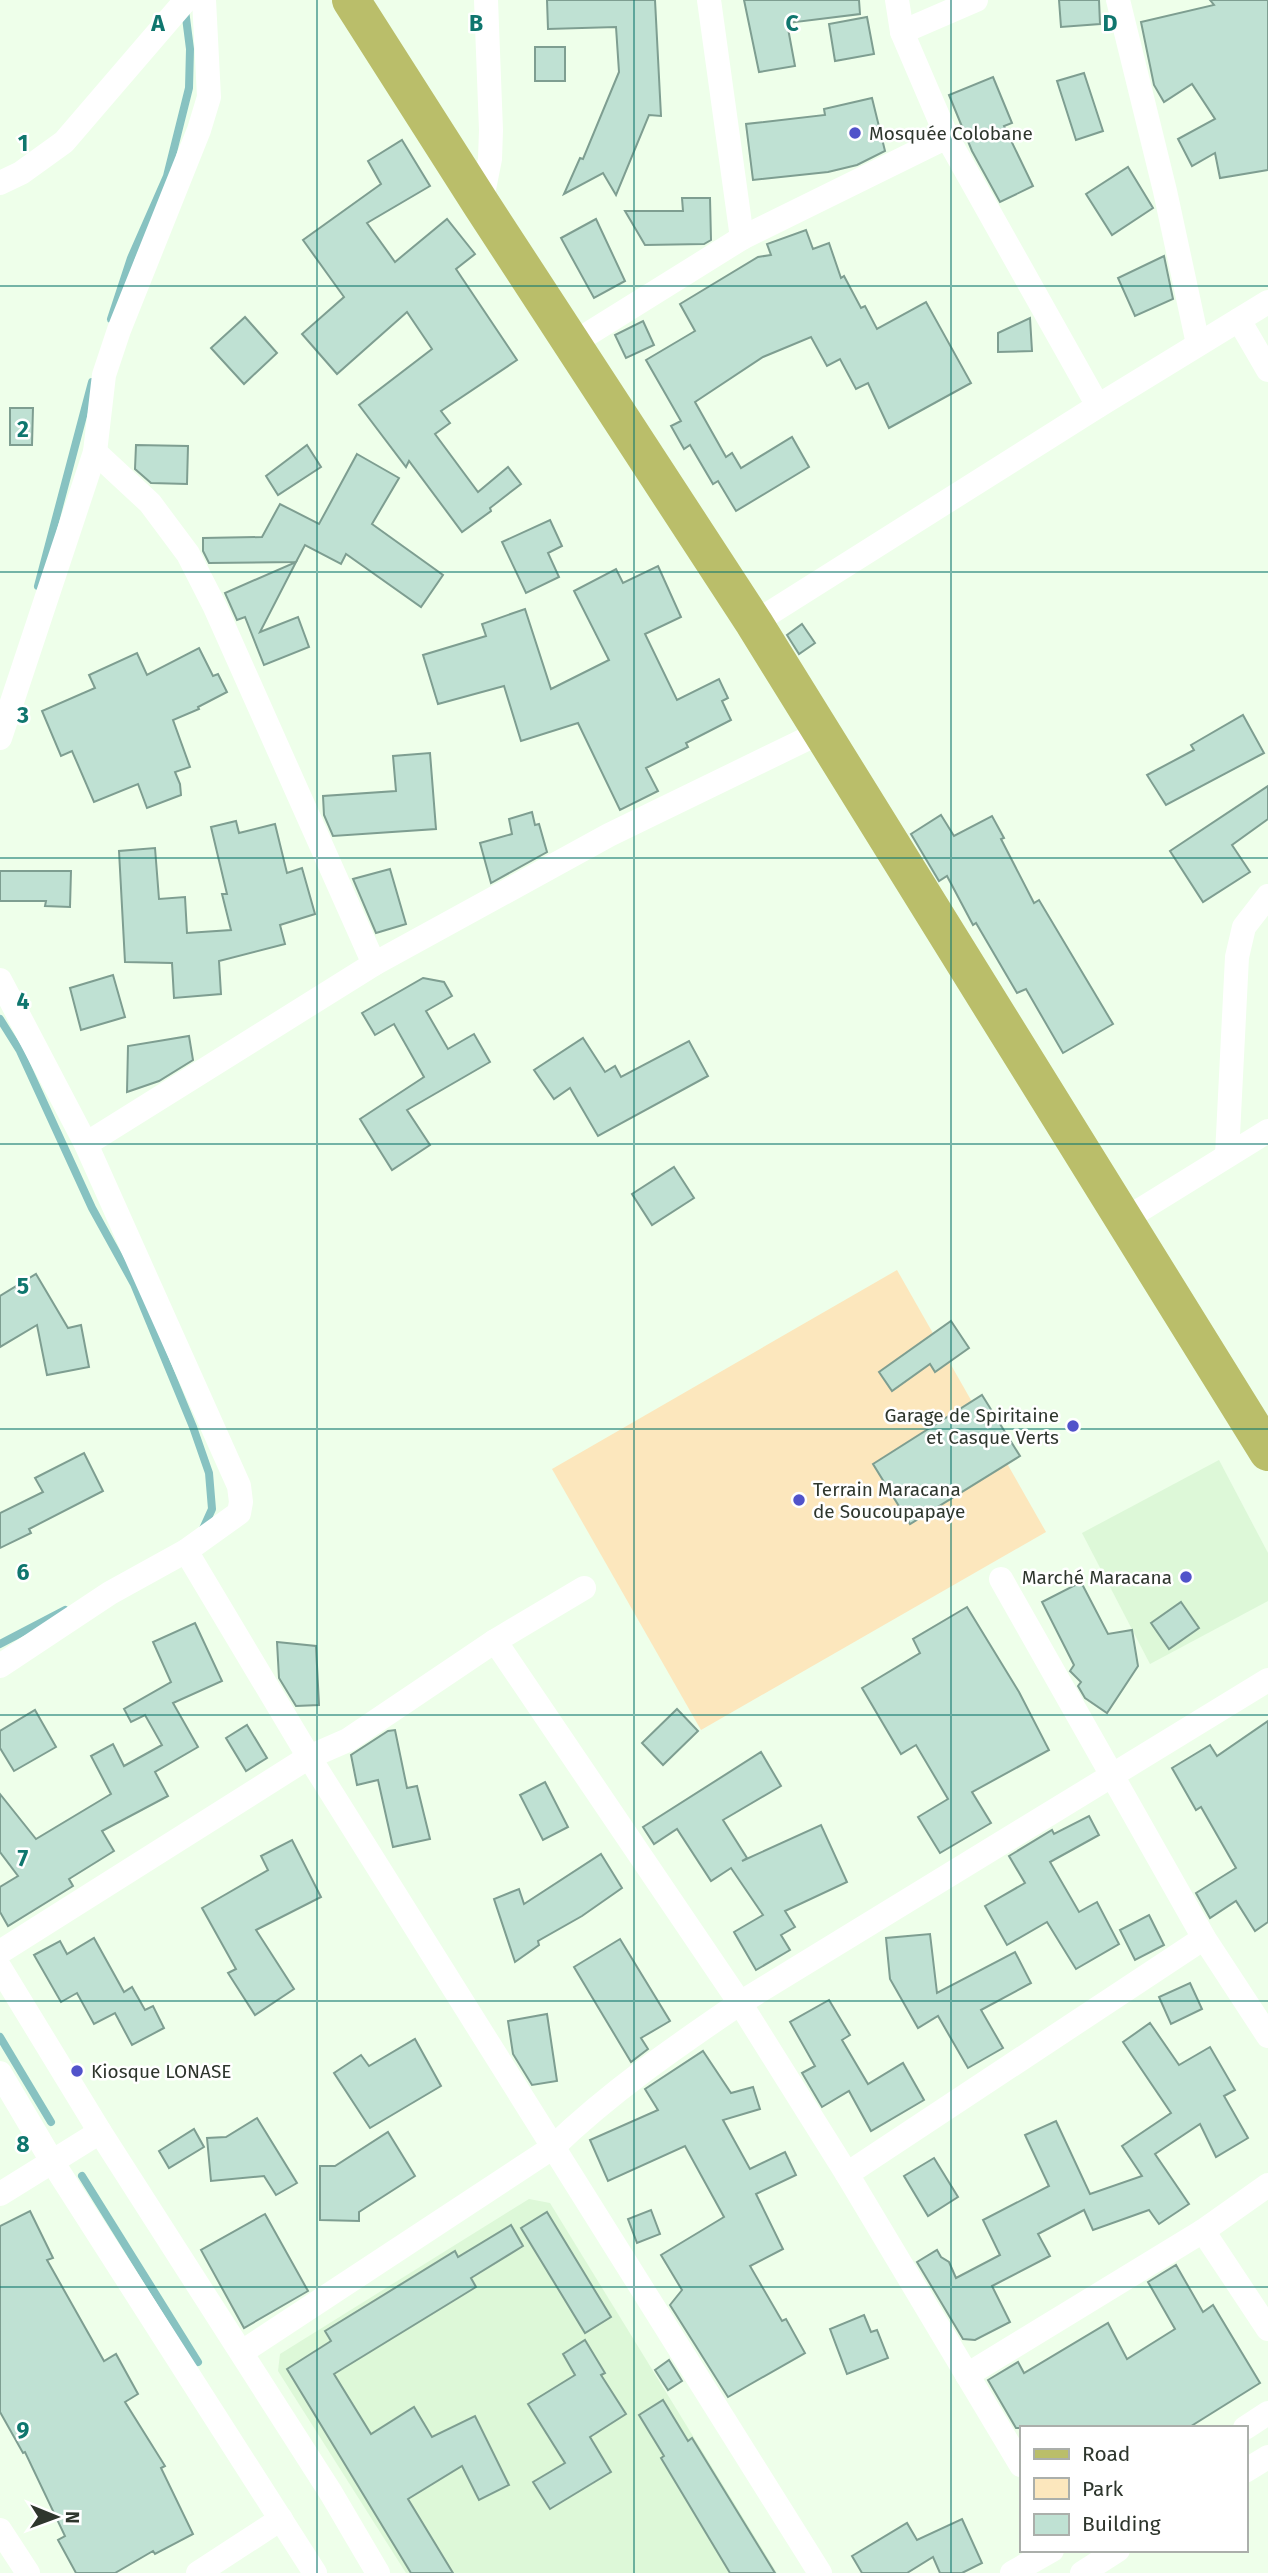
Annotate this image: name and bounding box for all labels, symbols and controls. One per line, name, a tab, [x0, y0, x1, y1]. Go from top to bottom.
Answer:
text: A	[150, 9, 165, 37]
text: B	[469, 9, 483, 37]
text: C	[785, 9, 799, 37]
text: D	[1103, 9, 1118, 37]
place label: Mosquée Colobane	[869, 122, 1033, 145]
marker: Mosquée Colobane	[847, 125, 863, 141]
text: 1	[18, 129, 28, 157]
text: 2	[17, 415, 29, 443]
text: 3	[16, 701, 29, 729]
text: 4	[17, 987, 30, 1015]
text: 5	[17, 1272, 29, 1300]
place label: Garage de Spiritaine et Casque Verts	[885, 1404, 1059, 1449]
marker: Garage de Spiritaine et Casque Verts	[1065, 1418, 1081, 1434]
place label: Terrain Maracana de Soucoupapaye	[813, 1478, 965, 1523]
marker: Terrain Maracana de Soucoupapaye	[791, 1492, 807, 1508]
text: 6	[17, 1558, 30, 1586]
place label: Marché Maracana	[1022, 1566, 1172, 1589]
marker: Marché Maracana	[1178, 1569, 1194, 1585]
text: 7	[18, 1844, 29, 1872]
place label: Kiosque LONASE	[91, 2060, 231, 2083]
marker: Kiosque LONASE	[69, 2063, 85, 2079]
text: 8	[16, 2130, 30, 2158]
text: 9	[17, 2416, 30, 2444]
legend	[1020, 2426, 1247, 2552]
text: Road	[1082, 2441, 1130, 2467]
text: Park	[1082, 2476, 1124, 2502]
north arrow	[21, 2482, 91, 2552]
text: N	[61, 2511, 84, 2524]
text: Building	[1082, 2511, 1161, 2537]

